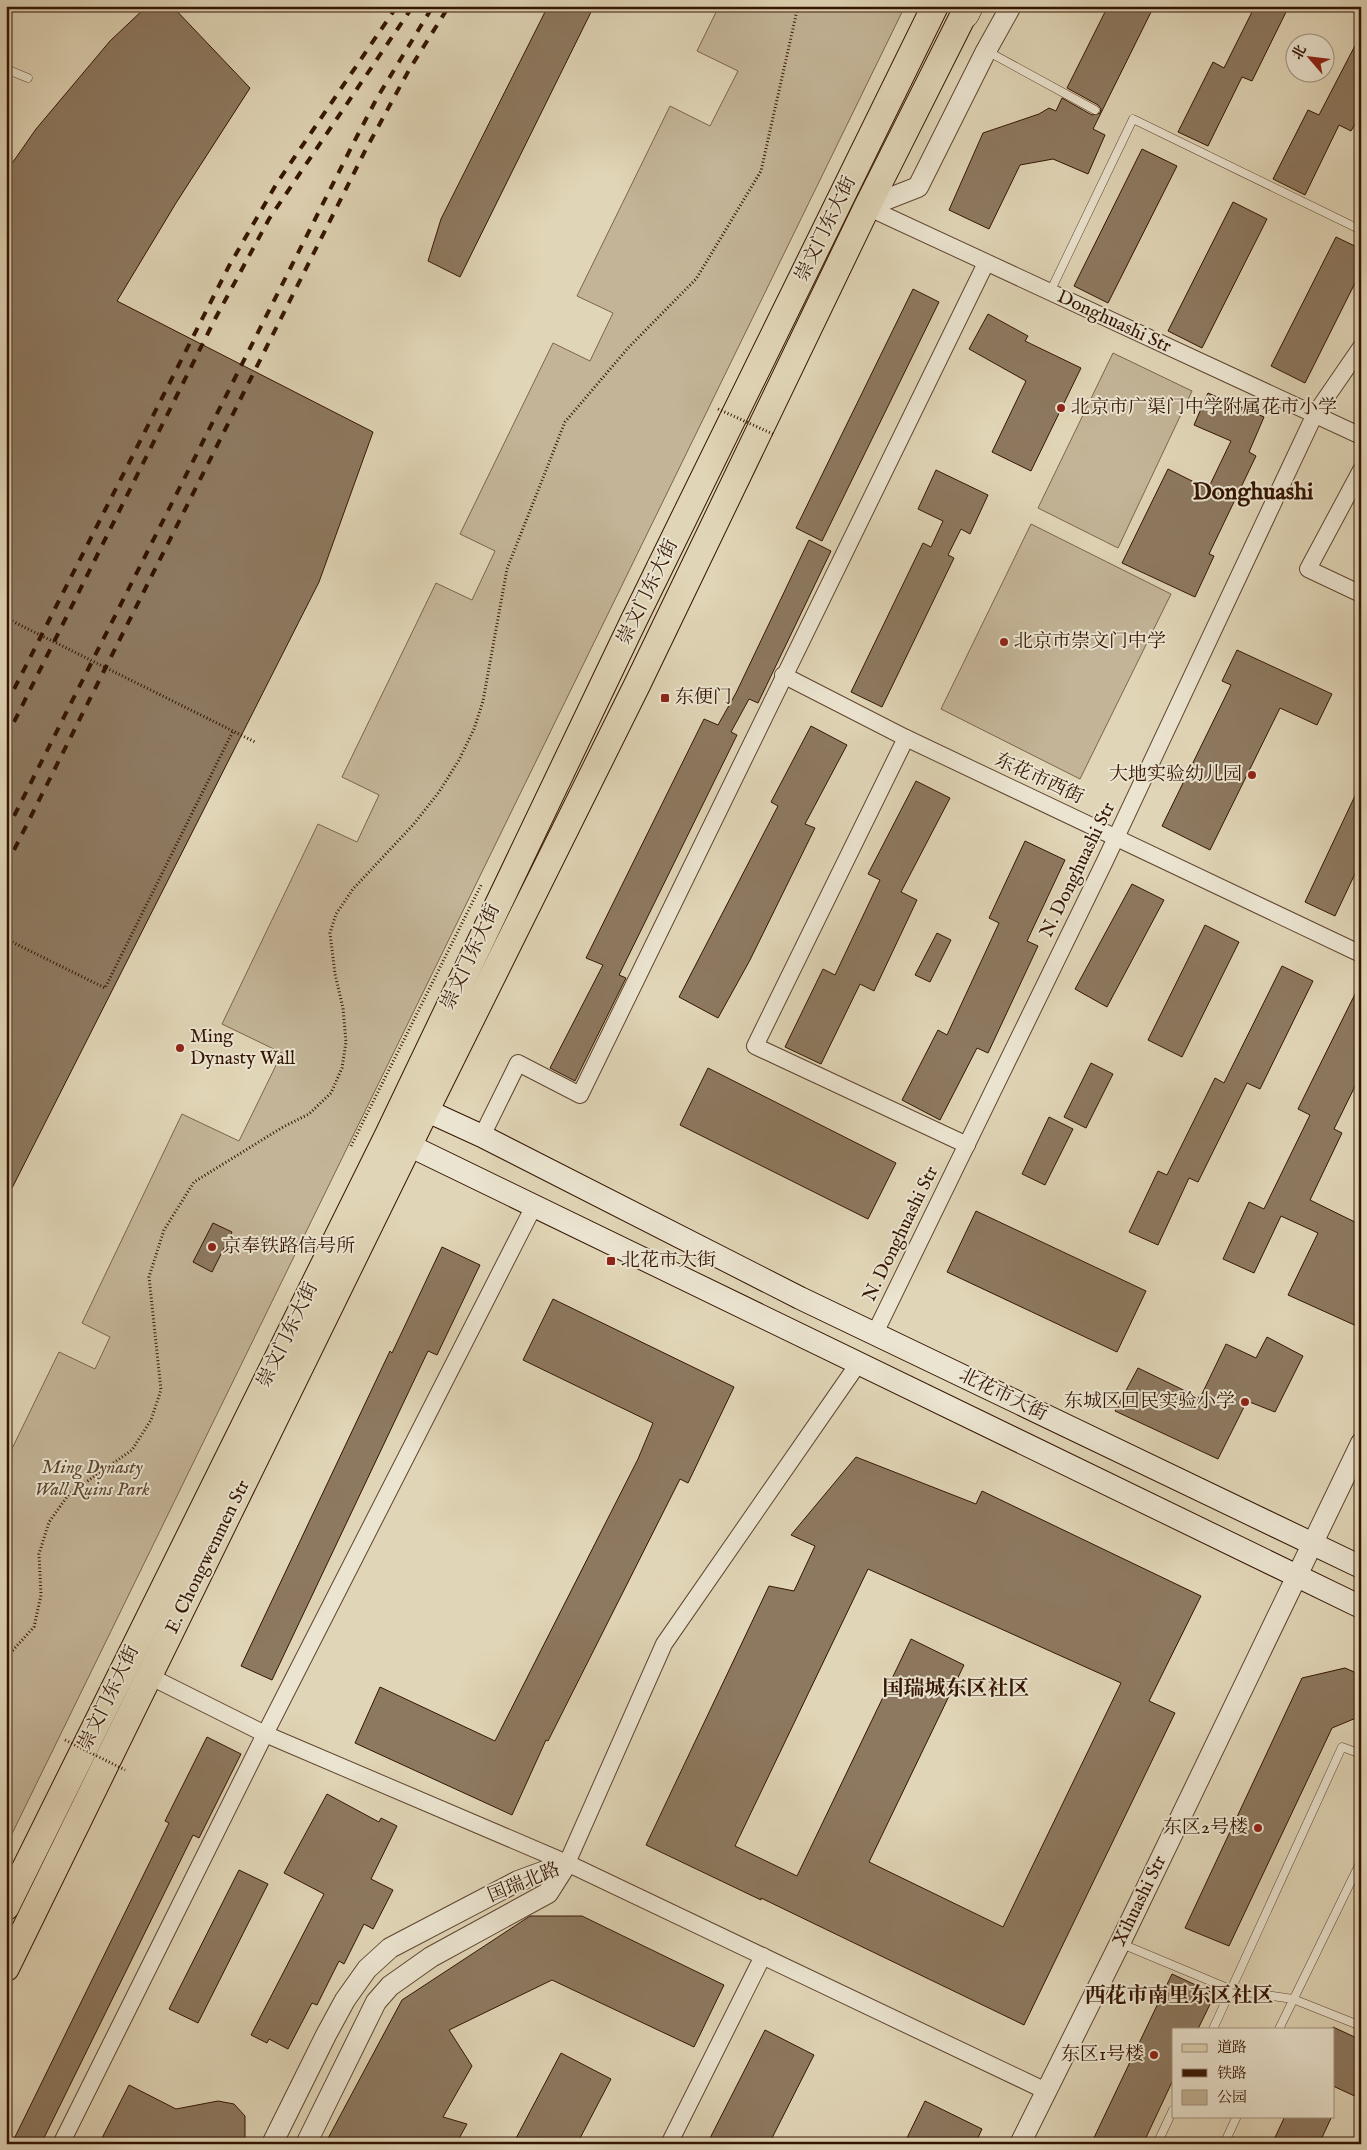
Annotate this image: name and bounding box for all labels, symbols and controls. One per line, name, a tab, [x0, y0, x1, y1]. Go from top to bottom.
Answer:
north arrow	[1284, 32, 1334, 82]
text: 北	[1288, 42, 1311, 63]
street label: 崇文门东大街	[790, 173, 862, 285]
street label: Donghuashi Str	[1053, 285, 1175, 359]
place label: 北京市广渠门中学附属花市小学	[1071, 396, 1337, 420]
marker: 北京市广渠门中学附属花市小学	[1055, 402, 1067, 414]
district label: Donghuashi	[1193, 477, 1314, 508]
street label: 崇文门东大街	[612, 536, 684, 648]
place label: 北京市崇文门中学	[1014, 630, 1166, 654]
marker: 北京市崇文门中学	[998, 636, 1010, 648]
place label: 东便门	[675, 686, 732, 710]
marker: 东便门	[659, 692, 671, 704]
street label: 东花市西街	[991, 748, 1087, 810]
place label: 大地实验幼儿园	[1109, 763, 1242, 787]
marker: 大地实验幼儿园	[1246, 769, 1258, 781]
street label: N. Donghuashi Str	[1035, 799, 1121, 941]
street label: 崇文门东大街	[436, 900, 506, 1014]
place label: Ming Dynasty Wall	[190, 1025, 296, 1071]
marker: Ming Dynasty Wall	[174, 1042, 186, 1054]
street label: N. Donghuashi Str	[858, 1163, 944, 1305]
place label: 京奉铁路信号所	[222, 1235, 355, 1259]
marker: 京奉铁路信号所	[206, 1241, 218, 1253]
place label: 北花市大街	[621, 1249, 716, 1273]
marker: 北花市大街	[605, 1255, 617, 1267]
street label: 崇文门东大街	[252, 1279, 324, 1391]
street label: 北花市大街	[955, 1363, 1051, 1427]
place label: 东城区回民实验小学	[1064, 1390, 1235, 1414]
marker: 东城区回民实验小学	[1239, 1396, 1251, 1408]
park label: Ming Dynasty Wall Ruins Park	[34, 1456, 150, 1502]
street label: E. Chongwenmen Str	[160, 1476, 256, 1638]
street label: 崇文门东大街	[73, 1642, 145, 1754]
district label: 国瑞城东区社区	[883, 1676, 1030, 1703]
place label: 东区2号楼	[1163, 1816, 1248, 1840]
marker: 东区2号楼	[1252, 1822, 1264, 1834]
street label: Xihuashi Str	[1108, 1852, 1172, 1950]
street label: 国瑞北路	[484, 1858, 564, 1908]
district label: 西花市南里东区社区	[1085, 1983, 1274, 2010]
legend	[1172, 2028, 1334, 2118]
text: 道路	[1217, 2038, 1247, 2057]
place label: 东区1号楼	[1061, 2043, 1144, 2067]
marker: 东区1号楼	[1148, 2049, 1160, 2061]
text: 铁路	[1217, 2064, 1247, 2083]
text: 公园	[1217, 2088, 1247, 2107]

